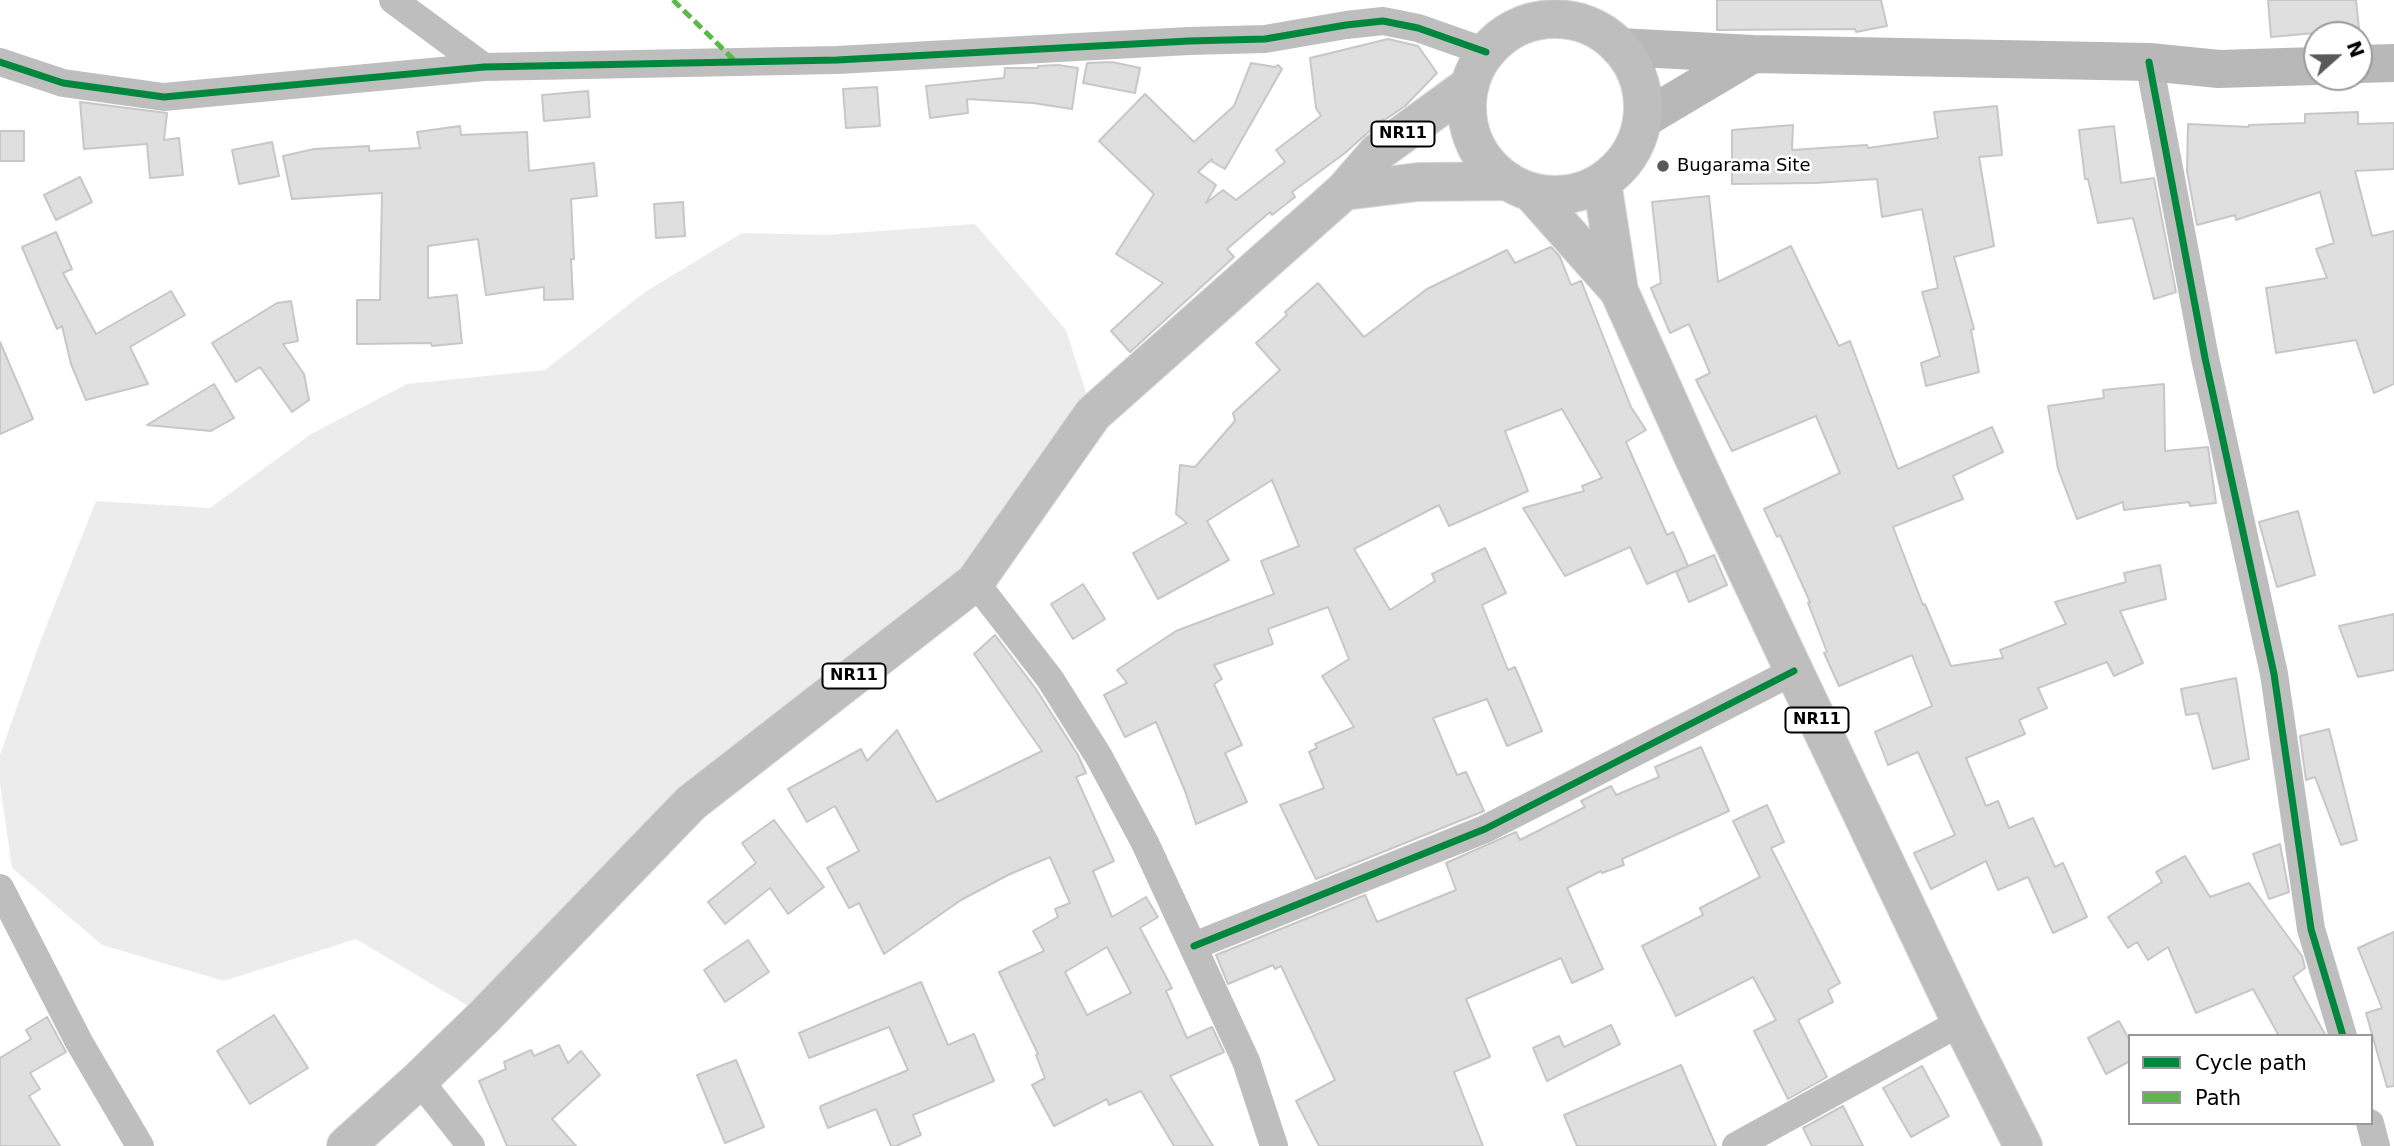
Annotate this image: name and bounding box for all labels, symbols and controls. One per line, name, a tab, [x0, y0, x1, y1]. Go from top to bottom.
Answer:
north arrow	[2303, 21, 2373, 91]
text: N	[2343, 38, 2369, 61]
road number: NR11	[1372, 122, 1434, 146]
place label: Bugarama Site	[1677, 155, 1810, 177]
marker: Bugarama Site	[1655, 158, 1671, 174]
road number: NR11	[822, 664, 886, 688]
road number: NR11	[1786, 708, 1848, 733]
legend	[2128, 1034, 2373, 1125]
text: Cycle path	[2195, 1051, 2307, 1075]
text: Path	[2195, 1086, 2241, 1110]

